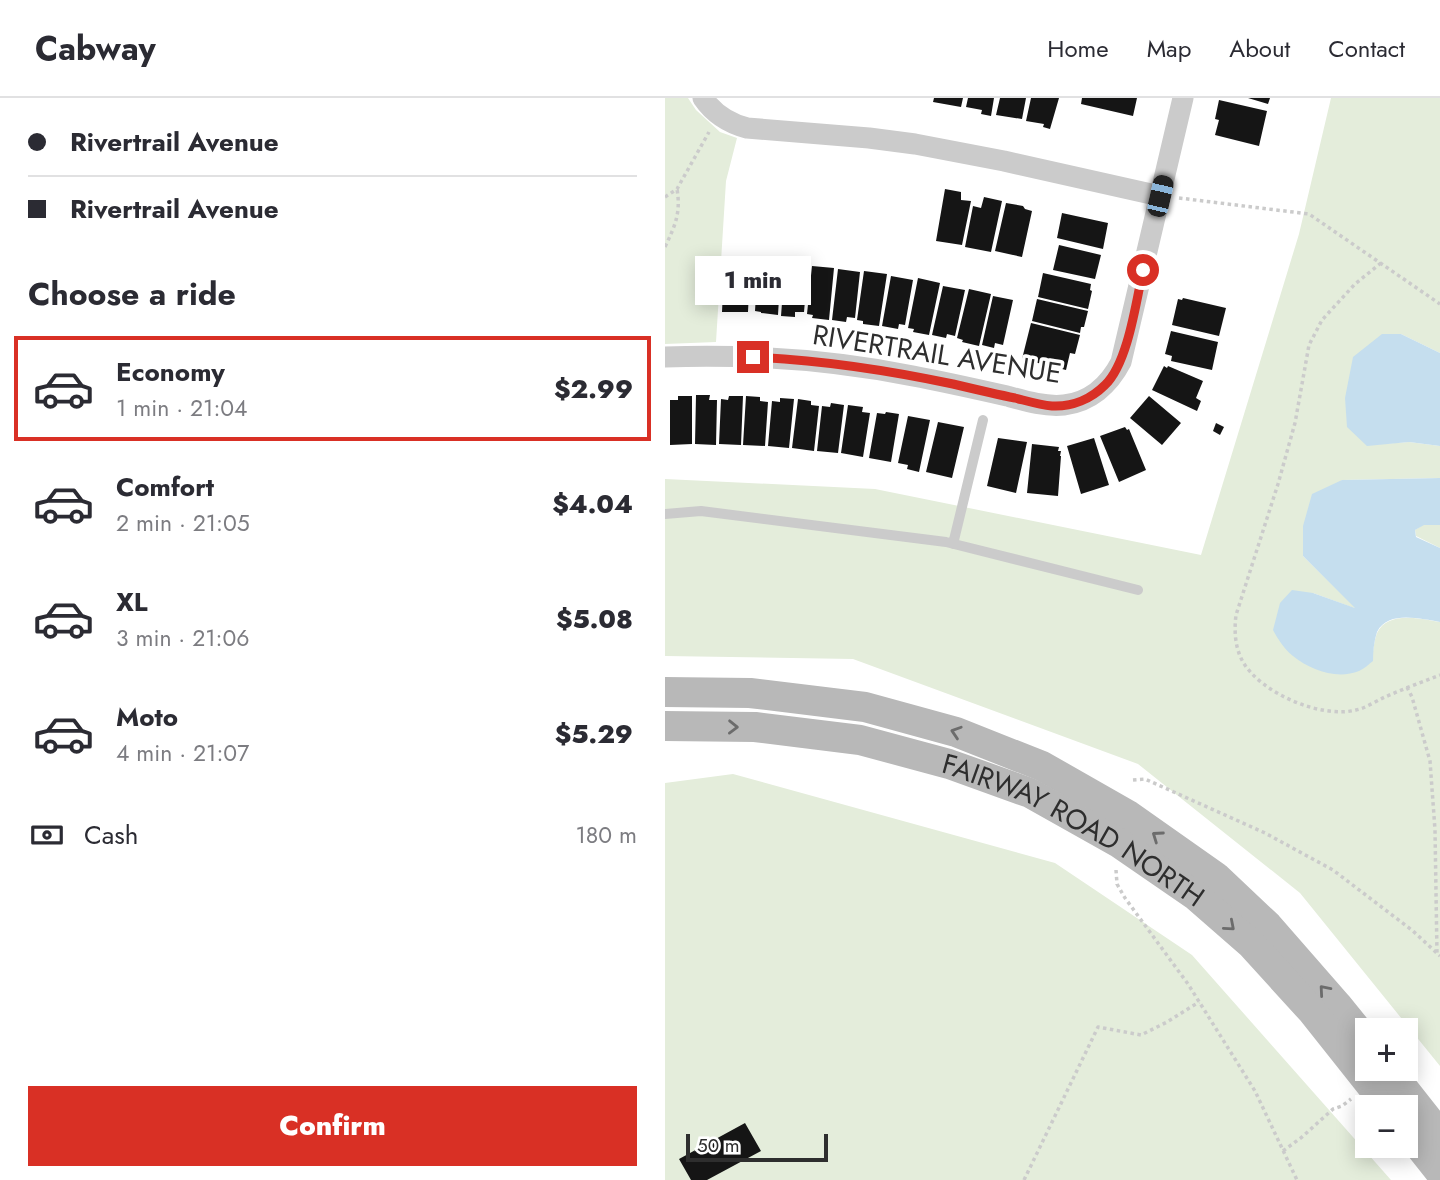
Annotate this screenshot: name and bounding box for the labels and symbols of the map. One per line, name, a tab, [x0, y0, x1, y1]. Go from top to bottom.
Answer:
car	[1146, 173, 1175, 219]
route start	[1127, 254, 1159, 286]
callout: 1 min	[695, 256, 811, 304]
street label: RIVERTRAIL AVENUE	[810, 314, 1064, 394]
route end	[737, 341, 769, 373]
one-way arrow	[728, 719, 739, 735]
one-way arrow	[950, 726, 962, 741]
street label: FAIRWAY ROAD NORTH	[938, 743, 1213, 917]
one-way arrow	[1152, 832, 1165, 844]
one-way arrow	[1221, 918, 1234, 930]
one-way arrow	[1320, 985, 1332, 998]
scale bar	[686, 1131, 828, 1163]

